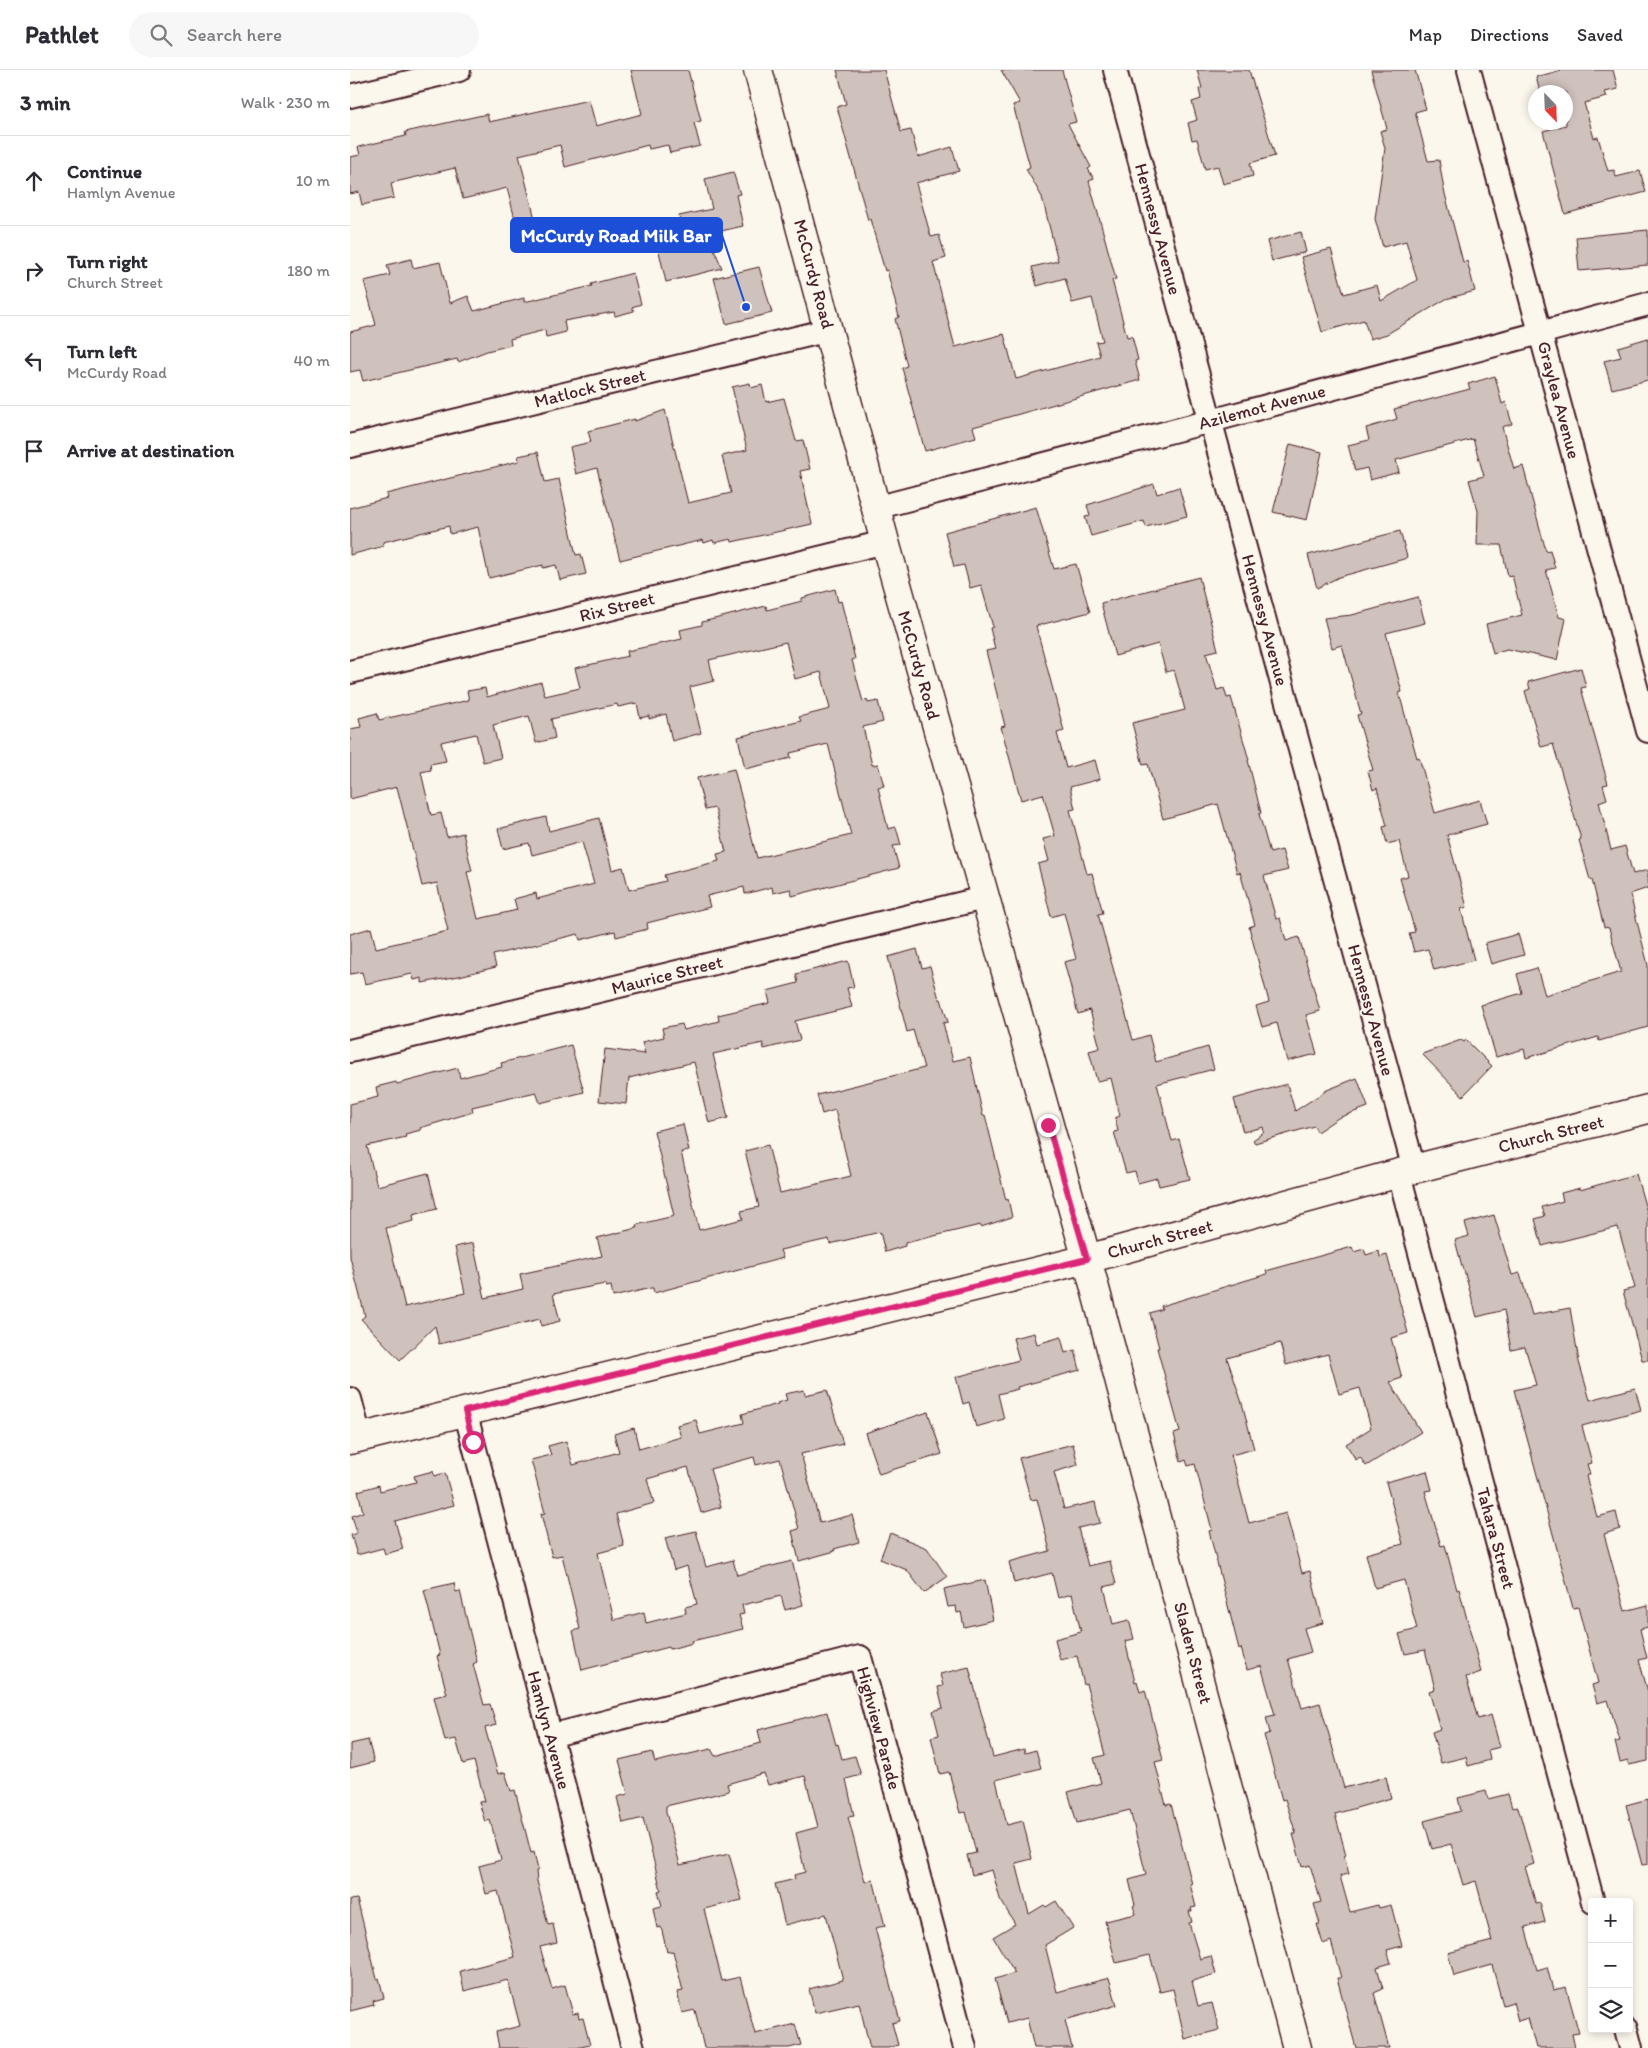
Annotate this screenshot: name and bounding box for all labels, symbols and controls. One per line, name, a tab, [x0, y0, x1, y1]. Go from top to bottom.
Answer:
search box	[129, 12, 479, 57]
text: Pathlet	[25, 20, 99, 49]
icon: search	[147, 21, 175, 49]
text: Search here	[187, 23, 282, 46]
text: Map	[1409, 24, 1442, 46]
text: Directions	[1470, 24, 1549, 46]
text: Saved	[1577, 24, 1623, 46]
north arrow	[1528, 85, 1573, 130]
text: 3 min	[20, 90, 70, 115]
text: Walk · 230 m	[241, 93, 330, 112]
text: Continue	[67, 160, 142, 183]
street label: Hennessy Avenue	[1130, 161, 1186, 297]
icon: ahead	[20, 167, 48, 195]
text: 10 m	[296, 171, 330, 190]
text: Hamlyn Avenue	[67, 183, 175, 202]
street label: McCurdy Road	[789, 217, 839, 331]
callout: McCurdy Road Milk Bar	[511, 218, 722, 252]
text: McCurdy Road Milk Bar	[521, 224, 712, 247]
text: Turn right	[67, 250, 148, 273]
icon: right	[20, 257, 48, 285]
text: 180 m	[287, 261, 330, 280]
text: Church Street	[67, 273, 163, 292]
street label: Graylea Avenue	[1533, 339, 1585, 461]
text: Turn left	[67, 340, 137, 363]
icon: left	[20, 347, 48, 375]
text: 40 m	[293, 351, 330, 370]
text: McCurdy Road	[67, 363, 167, 382]
street label: Matlock Street	[532, 363, 648, 412]
street label: Azilemot Avenue	[1196, 379, 1328, 435]
icon: arrive	[20, 437, 48, 465]
text: Arrive at destination	[67, 439, 234, 462]
street label: Hennessy Avenue	[1237, 552, 1293, 688]
street label: Rix Street	[577, 587, 657, 627]
street label: McCurdy Road	[893, 608, 945, 722]
street label: Hennessy Avenue	[1343, 942, 1399, 1078]
street label: Maurice Street	[609, 950, 725, 999]
street label: Church Street	[1496, 1110, 1606, 1158]
route end	[1037, 1114, 1060, 1137]
street label: Church Street	[1105, 1214, 1215, 1264]
route start	[462, 1431, 485, 1454]
street label: Tahara Street	[1472, 1485, 1520, 1591]
street label: Sladen Street	[1169, 1600, 1217, 1707]
street label: Highview Parade	[852, 1664, 906, 1792]
street label: Hamlyn Avenue	[523, 1668, 575, 1792]
map controls	[1588, 1898, 1633, 2033]
button: +	[1588, 1898, 1633, 1943]
button: −	[1588, 1943, 1633, 1988]
button: layers	[1588, 1988, 1633, 2033]

